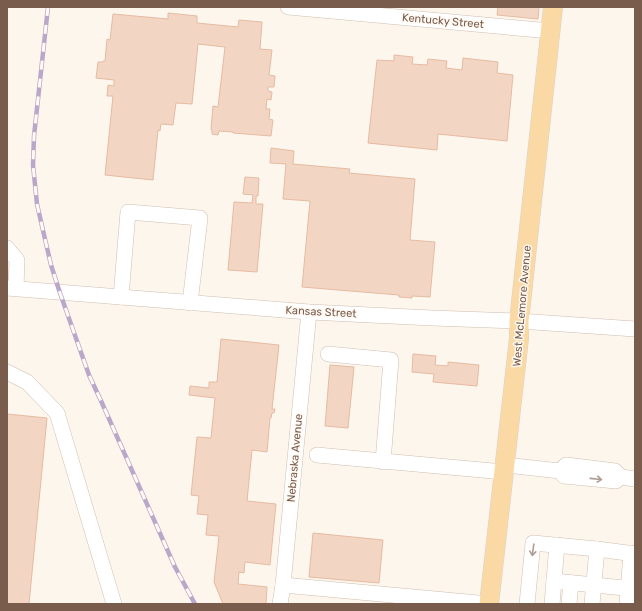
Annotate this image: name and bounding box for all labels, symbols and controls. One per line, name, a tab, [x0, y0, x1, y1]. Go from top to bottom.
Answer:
street label: Kentucky Street	[402, 11, 485, 31]
street label: West McLemore Avenue	[510, 245, 534, 367]
street label: Kansas Street	[285, 304, 358, 320]
street label: Nebraska Avenue	[285, 413, 305, 503]
one-way arrow	[589, 476, 602, 483]
one-way arrow	[529, 543, 537, 556]

